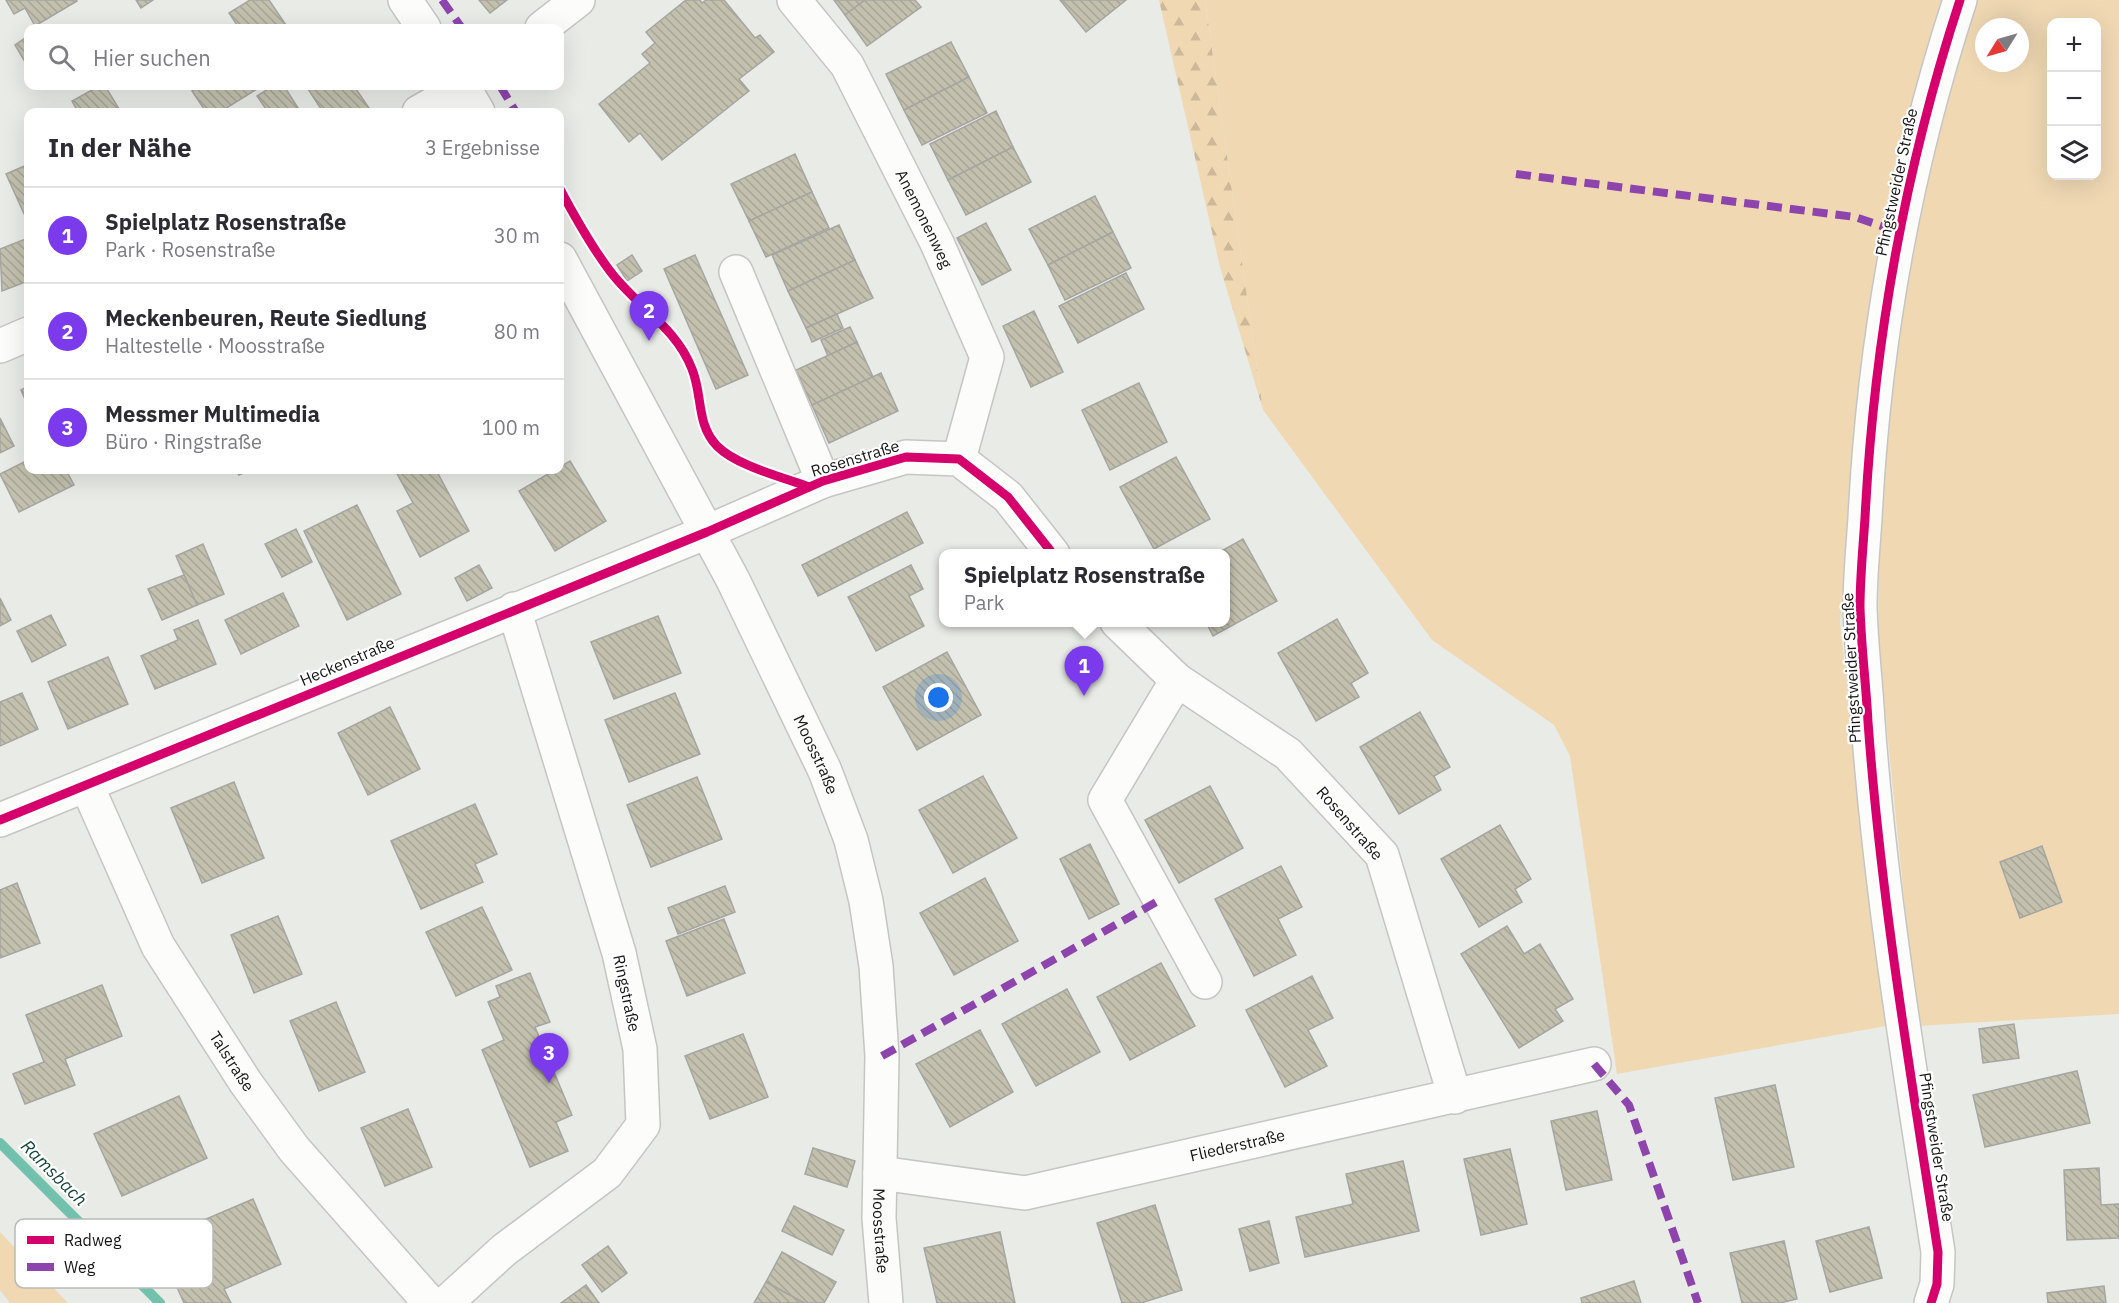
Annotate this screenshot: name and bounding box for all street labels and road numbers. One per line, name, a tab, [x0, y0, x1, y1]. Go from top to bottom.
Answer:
street label: Pfingstweider Straße	[1871, 106, 1921, 258]
street label: Anemonenweg	[891, 166, 957, 272]
street label: Rosenstraße	[808, 435, 902, 481]
street label: Pfingstweider Straße	[1837, 592, 1865, 744]
street label: Heckenstraße	[297, 632, 398, 690]
street label: Moosstraße	[789, 711, 843, 797]
street label: Rosenstraße	[1313, 782, 1388, 864]
street label: Ringstraße	[609, 953, 645, 1034]
street label: Talstraße	[205, 1027, 259, 1095]
street label: Pfingstweider Straße	[1915, 1071, 1959, 1223]
street label: Fliederstraße	[1188, 1124, 1287, 1165]
street label: Moosstraße	[869, 1188, 894, 1274]

